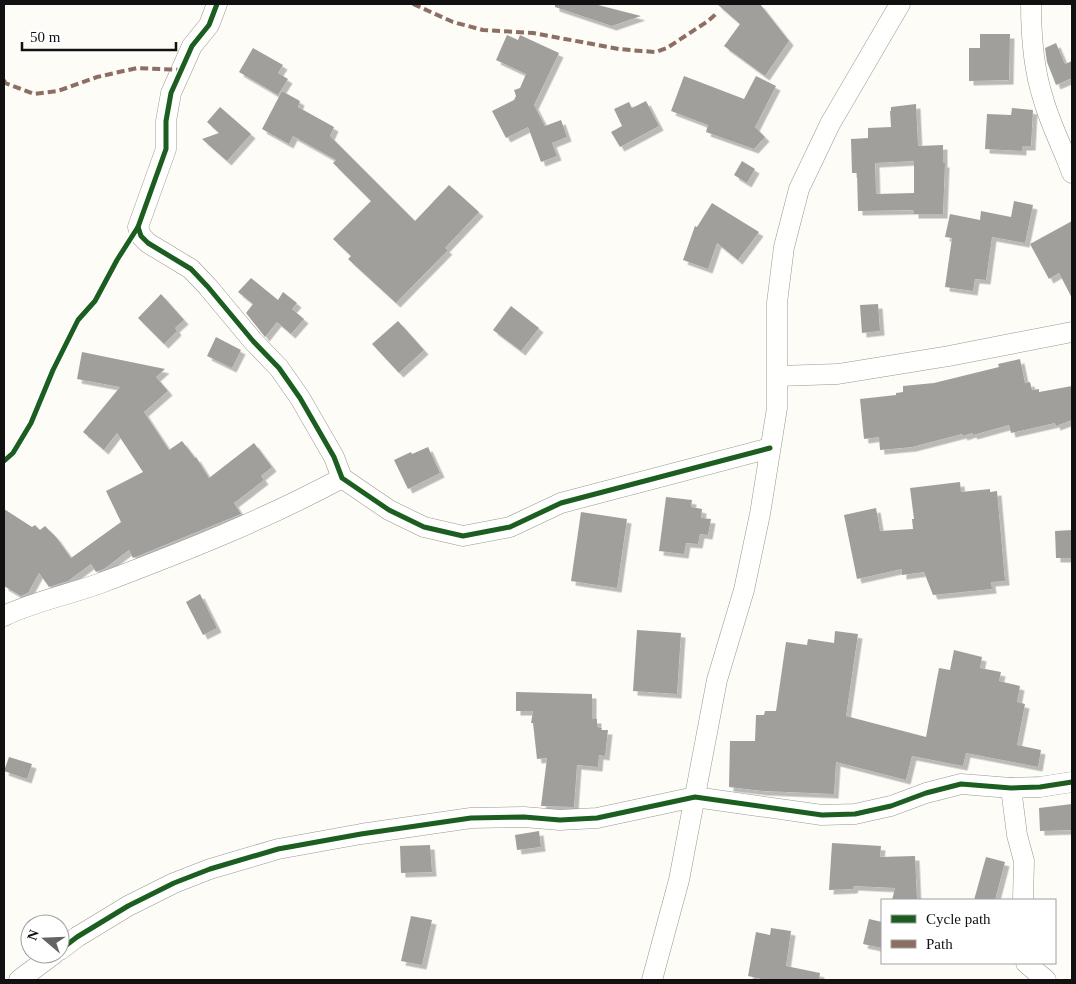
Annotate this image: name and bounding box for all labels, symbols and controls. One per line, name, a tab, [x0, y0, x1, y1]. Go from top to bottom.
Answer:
scale bar	[22, 20, 176, 52]
text: 50 m	[30, 29, 61, 45]
legend	[881, 899, 1056, 964]
text: Cycle path	[926, 911, 991, 927]
north arrow	[20, 914, 70, 964]
text: N	[24, 928, 42, 942]
text: Path	[926, 936, 953, 952]

